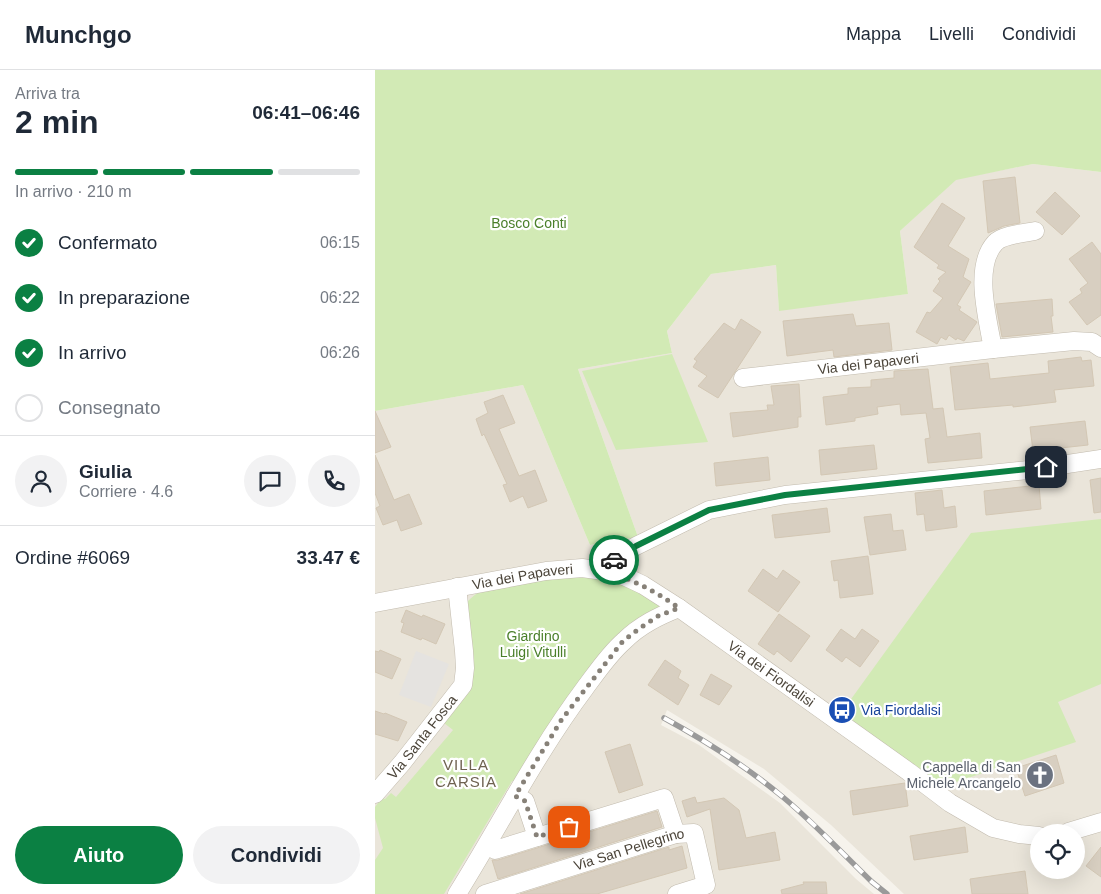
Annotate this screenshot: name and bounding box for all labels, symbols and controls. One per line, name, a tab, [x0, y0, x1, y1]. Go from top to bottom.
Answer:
text: Munchgo	[25, 21, 132, 48]
text: Mappa	[846, 24, 901, 44]
text: Livelli	[929, 24, 974, 44]
text: Condividi	[1002, 24, 1076, 44]
text: Arriva tra	[15, 85, 80, 102]
text: 06:41–06:46	[252, 102, 360, 123]
text: 2 min	[15, 104, 99, 140]
text: In arrivo · 210 m	[15, 183, 131, 200]
park label: Bosco Conti	[491, 215, 567, 231]
icon: check	[15, 229, 43, 257]
text: Confermato	[58, 232, 157, 253]
text: 06:15	[320, 234, 360, 251]
icon: check	[15, 284, 43, 312]
text: In preparazione	[58, 287, 190, 308]
text: 06:22	[320, 289, 360, 306]
icon: check	[15, 339, 43, 367]
text: In arrivo	[58, 342, 127, 363]
text: 06:26	[320, 344, 360, 361]
street label: Via dei Papaveri	[817, 350, 920, 377]
text: Consegnato	[58, 397, 160, 418]
pin	[1025, 446, 1067, 488]
icon: home	[1032, 453, 1060, 481]
button: person	[15, 455, 67, 507]
button: chat	[244, 455, 296, 507]
button: phone	[308, 455, 360, 507]
text: Giulia	[79, 461, 132, 482]
text: Corriere · 4.6	[79, 483, 173, 500]
courier	[589, 535, 639, 585]
icon: car	[600, 546, 628, 574]
text: Ordine #6069	[15, 547, 130, 568]
text: 33.47 €	[297, 547, 360, 568]
street label: Via dei Papaveri	[471, 561, 574, 593]
park label: Giardino Luigi Vitulli	[500, 628, 566, 660]
street label: Via dei Fiordalisi	[725, 637, 818, 710]
street label: Via Santa Fosca	[384, 692, 460, 782]
bus stop icon: Via Fiordalisi	[827, 695, 857, 725]
place label: Via Fiordalisi	[861, 702, 941, 718]
district label: VILLA CARSIA	[435, 756, 497, 790]
place label: Cappella di San Michele Arcangelo	[907, 759, 1021, 791]
church icon: Cappella di San Michele Arcangelo	[1025, 760, 1055, 790]
pin	[548, 806, 590, 848]
icon: bag	[555, 813, 583, 841]
map controls	[1030, 824, 1085, 879]
button: locate	[1030, 824, 1085, 879]
button: Aiuto	[15, 826, 183, 884]
button: Condividi	[193, 826, 360, 884]
street label: Via San Pellegrino	[572, 826, 685, 874]

